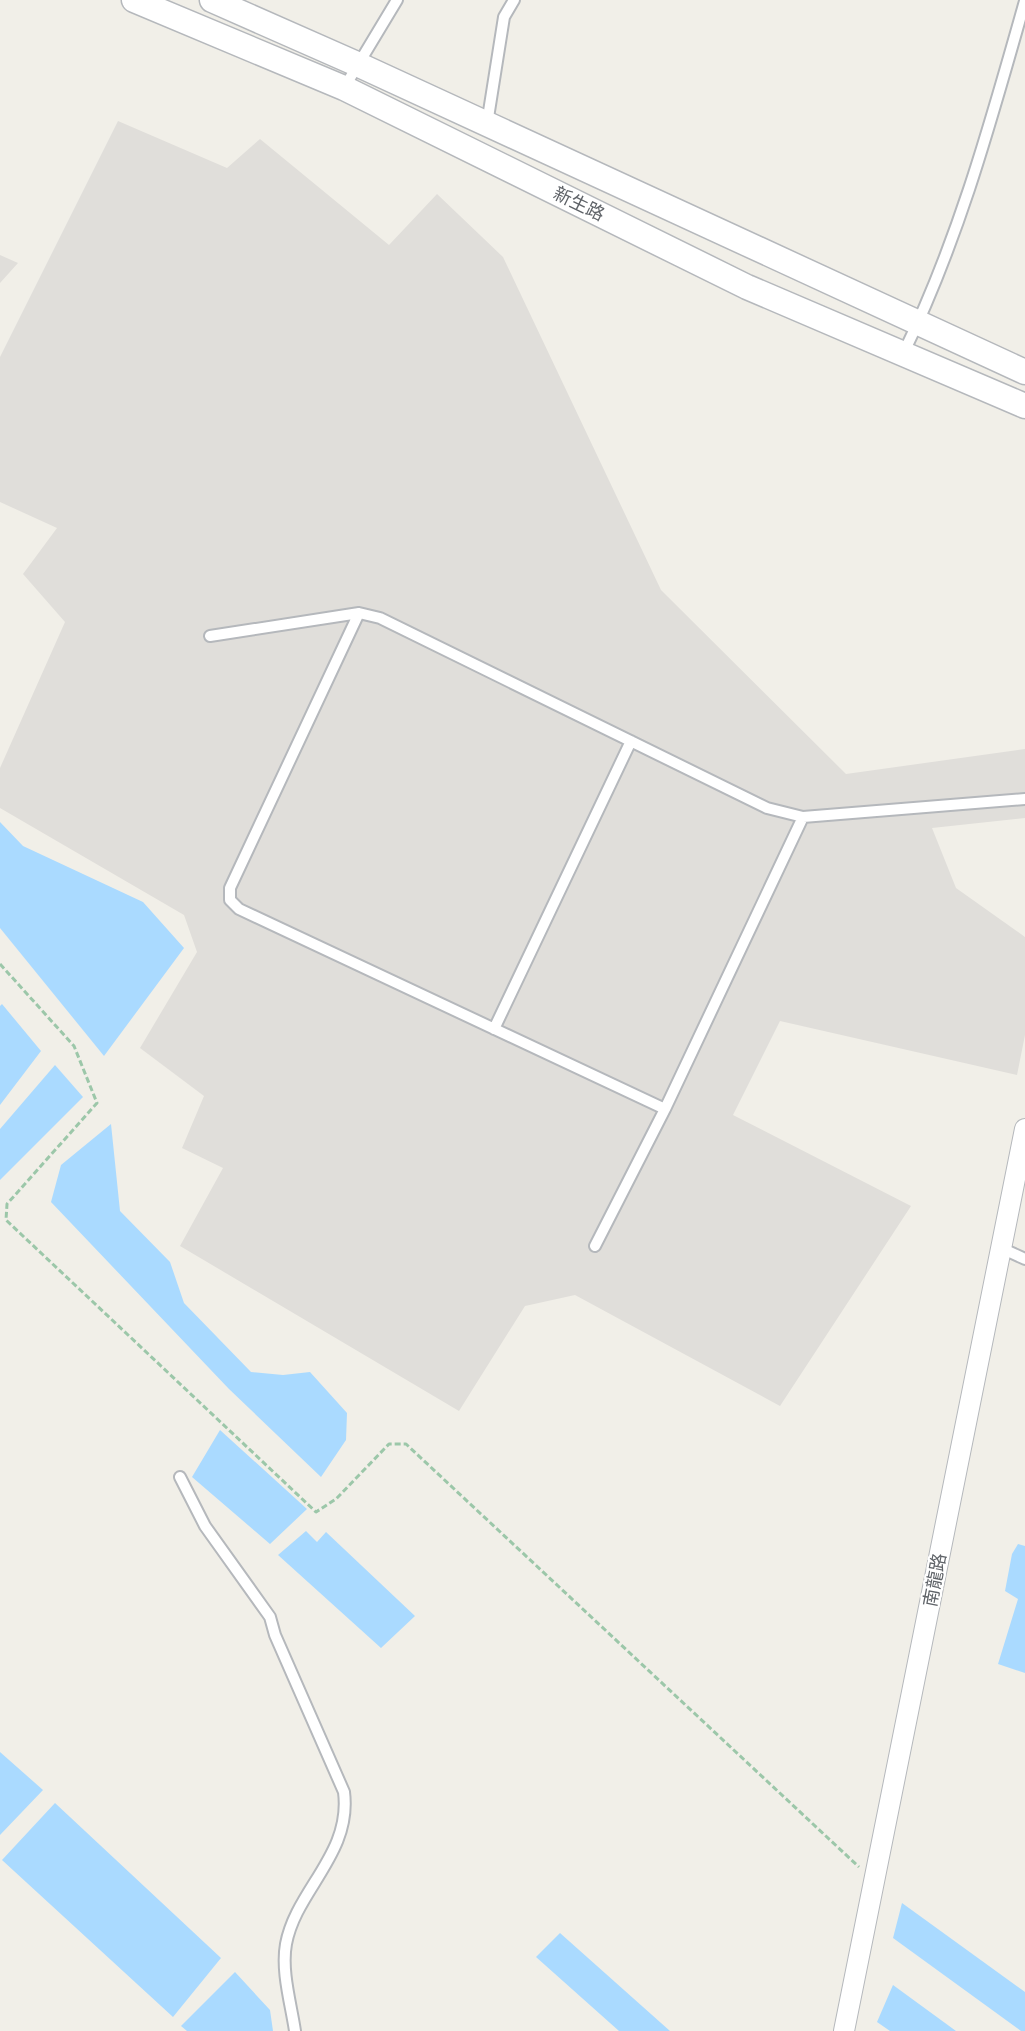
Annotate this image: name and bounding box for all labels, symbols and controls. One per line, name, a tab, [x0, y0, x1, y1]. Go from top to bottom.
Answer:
street label: 新生路	[550, 181, 609, 225]
street label: 南龍路	[918, 1551, 950, 1608]

